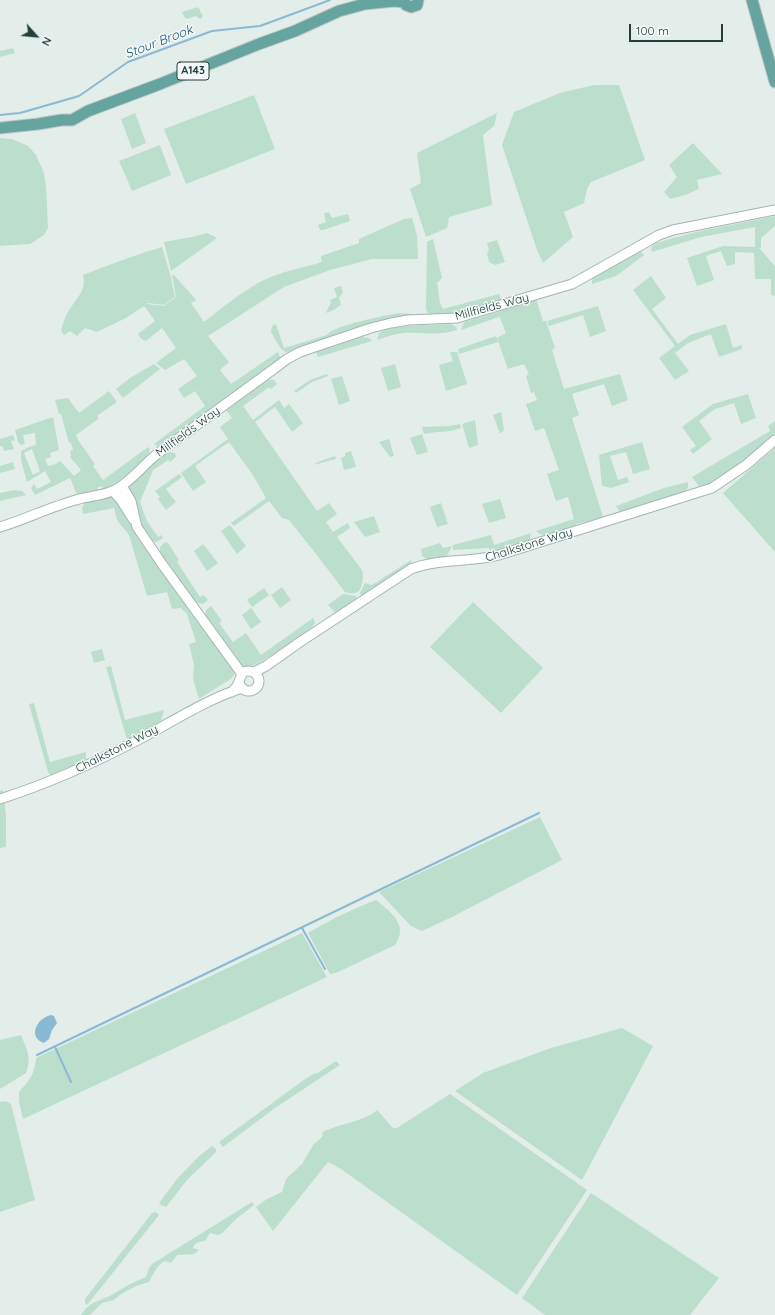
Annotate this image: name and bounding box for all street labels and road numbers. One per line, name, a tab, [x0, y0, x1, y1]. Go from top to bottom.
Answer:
road number: A143	[177, 62, 209, 80]
street label: Millfields Way	[453, 290, 531, 324]
street label: Millfields Way	[153, 404, 223, 460]
street label: Chalkstone Way	[484, 525, 574, 565]
street label: Chalkstone Way	[73, 722, 161, 776]

